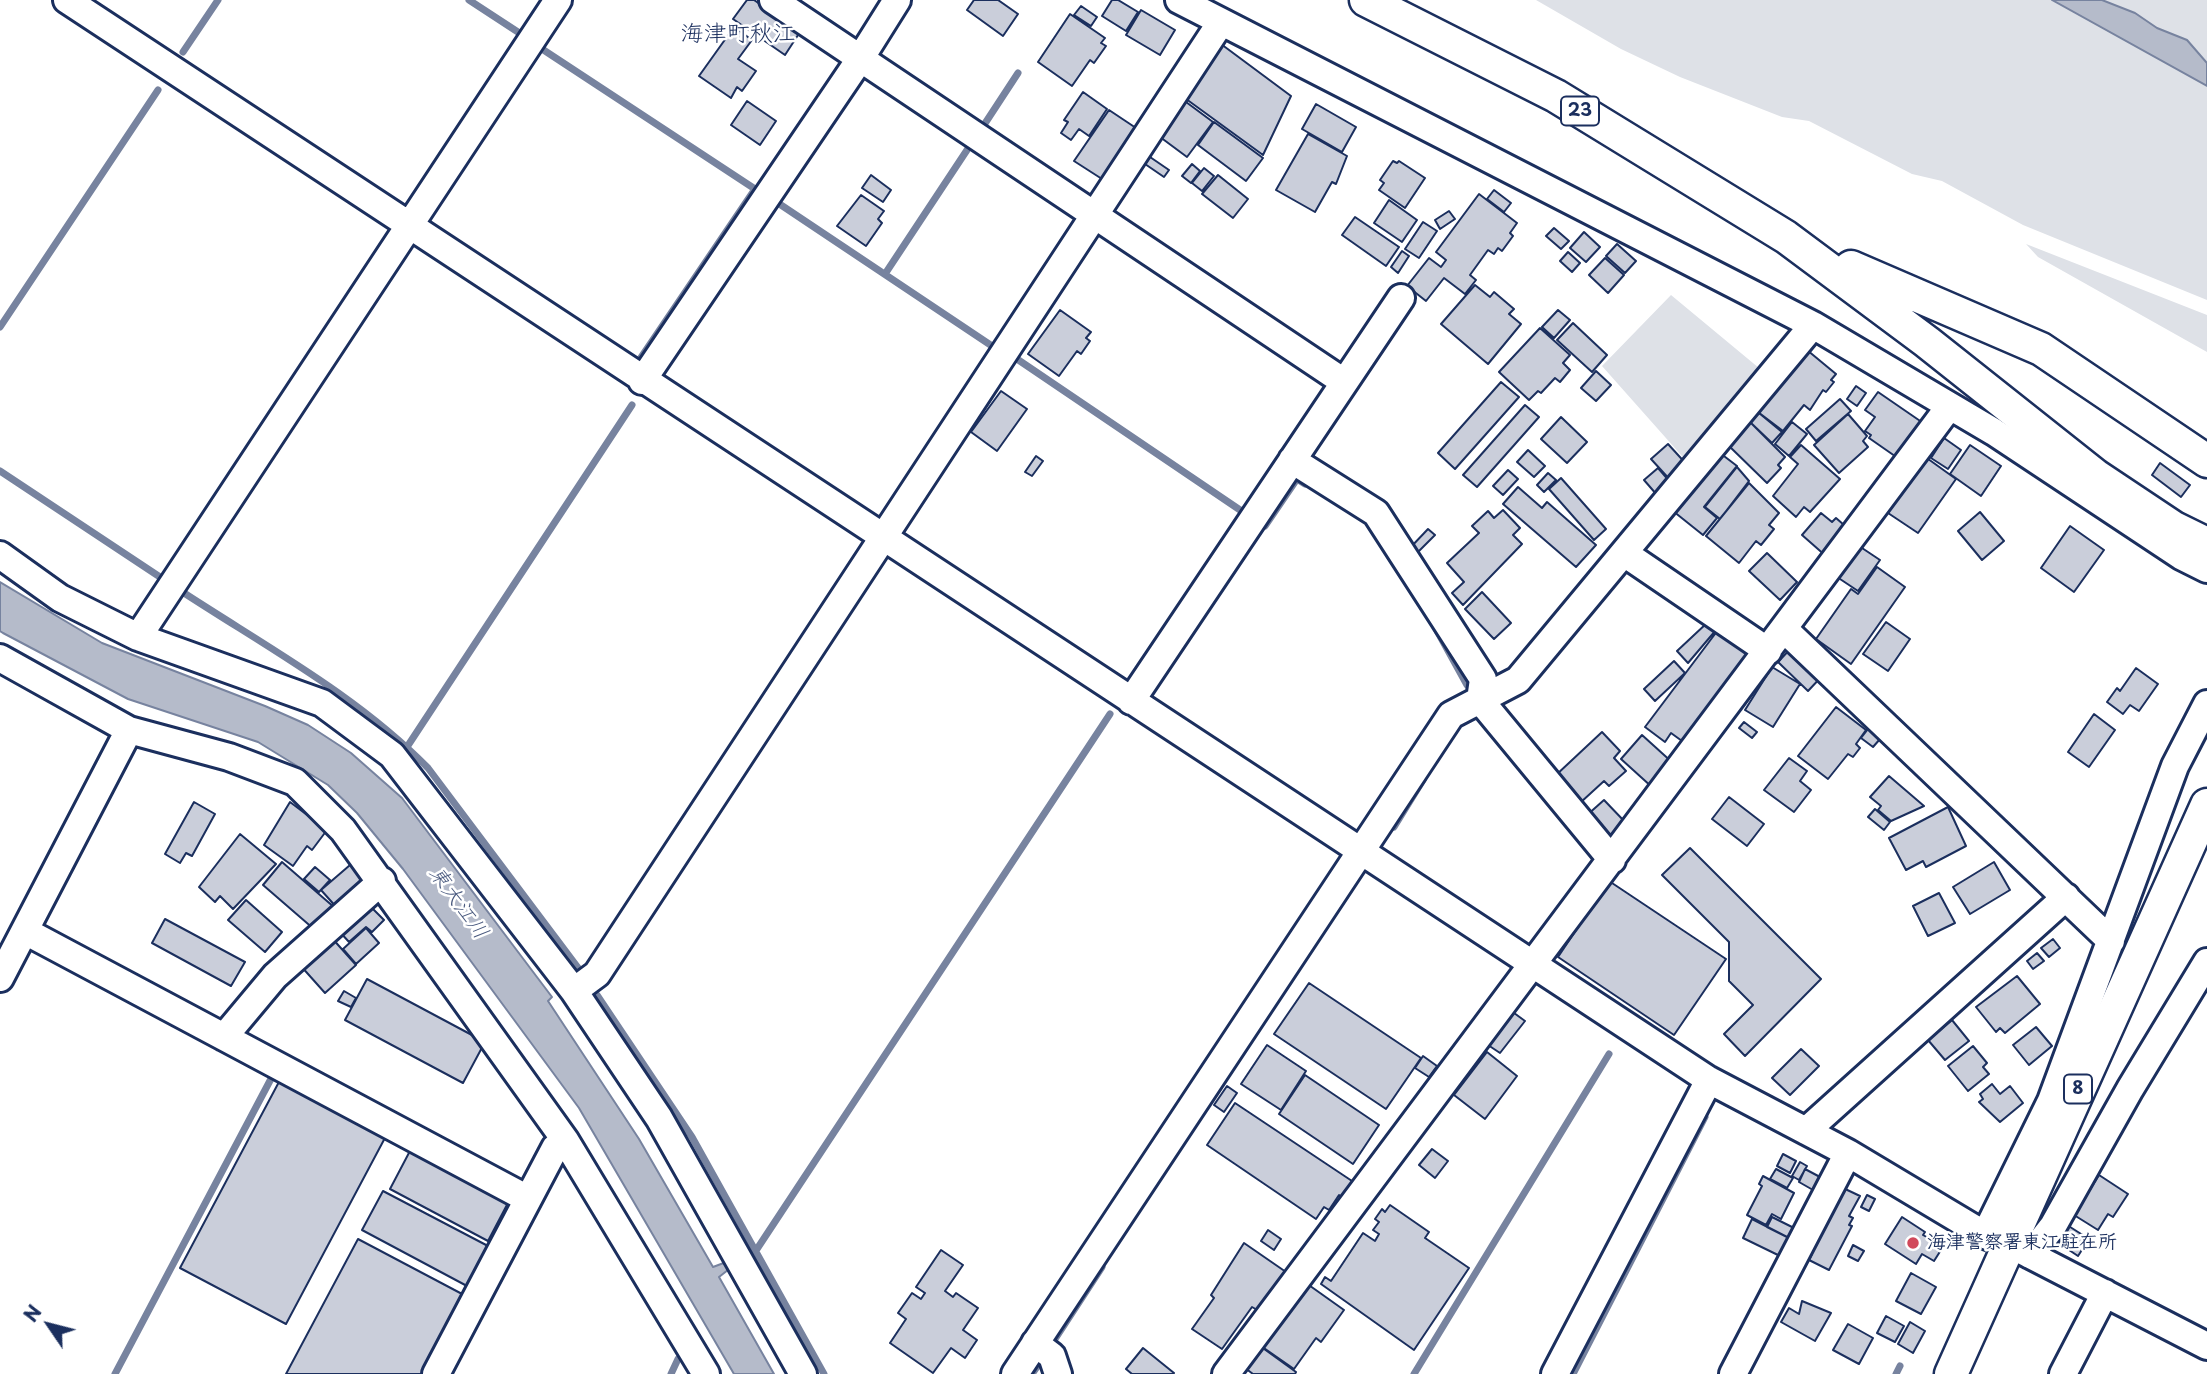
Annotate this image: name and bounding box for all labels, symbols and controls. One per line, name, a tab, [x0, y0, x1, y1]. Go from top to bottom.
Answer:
district label: 海津町秋江	[681, 21, 795, 49]
road number: 23	[1561, 96, 1599, 126]
water label: 東大江川	[423, 862, 493, 944]
road number: 8	[2064, 1074, 2092, 1104]
place label: 海津警察署東江駐在所	[1927, 1232, 2117, 1254]
marker: 海津警察署東江駐在所	[1905, 1235, 1921, 1251]
north arrow	[14, 1290, 84, 1360]
text: N	[16, 1299, 48, 1327]

